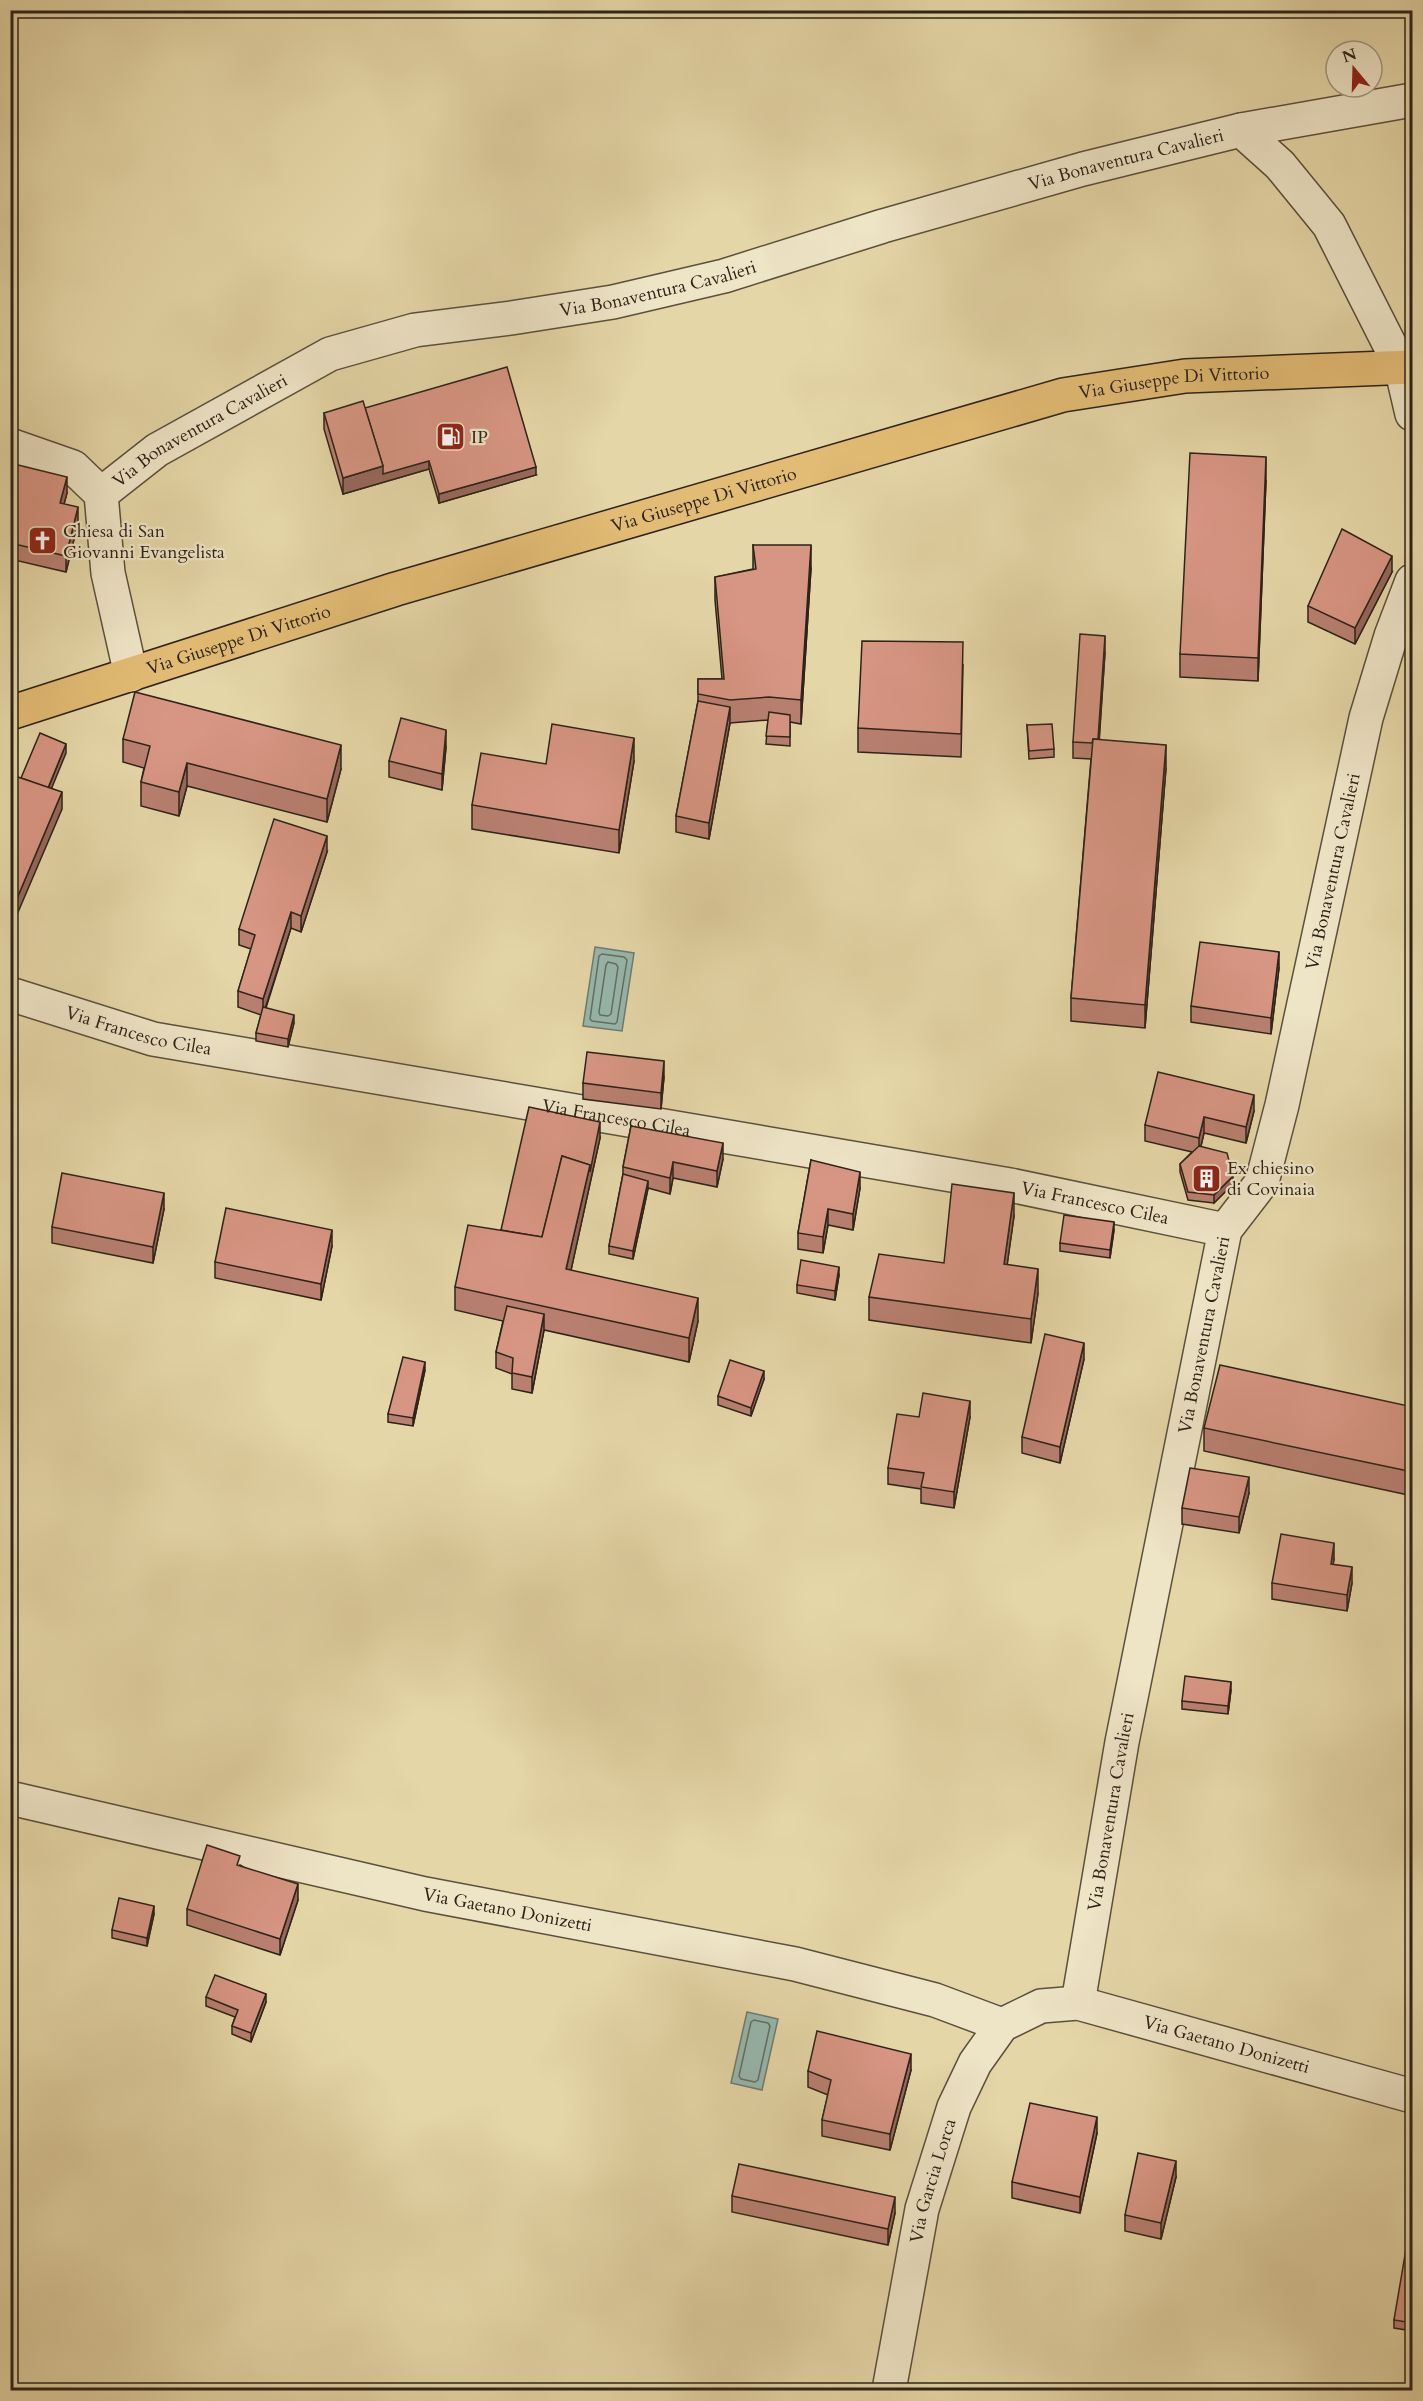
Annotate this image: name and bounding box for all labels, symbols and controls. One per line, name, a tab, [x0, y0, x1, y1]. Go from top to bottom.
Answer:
north arrow	[1324, 39, 1384, 99]
text: N	[1339, 43, 1360, 68]
street label: Via Bonaventura Cavalieri	[1025, 123, 1226, 197]
street label: Via Bonaventura Cavalieri	[558, 255, 760, 323]
street label: Via Giuseppe Di Vittorio	[1077, 361, 1270, 405]
street label: Via Bonaventura Cavalieri	[107, 368, 292, 493]
fuel station icon: IP	[434, 421, 466, 453]
place label: IP	[471, 425, 488, 450]
street label: Via Giuseppe Di Vittorio	[608, 461, 800, 539]
place label: Chiesa di San Giovanni Evangelista	[63, 519, 225, 565]
church icon: Chiesa di San Giovanni Evangelista	[26, 525, 58, 557]
street label: Via Giuseppe Di Vittorio	[143, 599, 334, 681]
street label: Via Bonaventura Cavalieri	[1300, 771, 1367, 973]
street label: Via Francesco Cilea	[62, 1000, 214, 1062]
street label: Via Francesco Cilea	[540, 1093, 693, 1143]
place label: Ex chiesino di Covinaia	[1227, 1156, 1315, 1202]
building icon: Ex chiesino di Covinaia	[1190, 1162, 1222, 1194]
street label: Via Francesco Cilea	[1019, 1176, 1171, 1231]
street label: Via Bonaventura Cavalieri	[1172, 1234, 1236, 1436]
street label: Via Bonaventura Cavalieri	[1082, 1710, 1141, 1913]
street label: Via Gaetano Donizetti	[421, 1882, 594, 1938]
street label: Via Gaetano Donizetti	[1140, 2010, 1313, 2080]
street label: Via Garcia Lorca	[904, 2115, 963, 2245]

